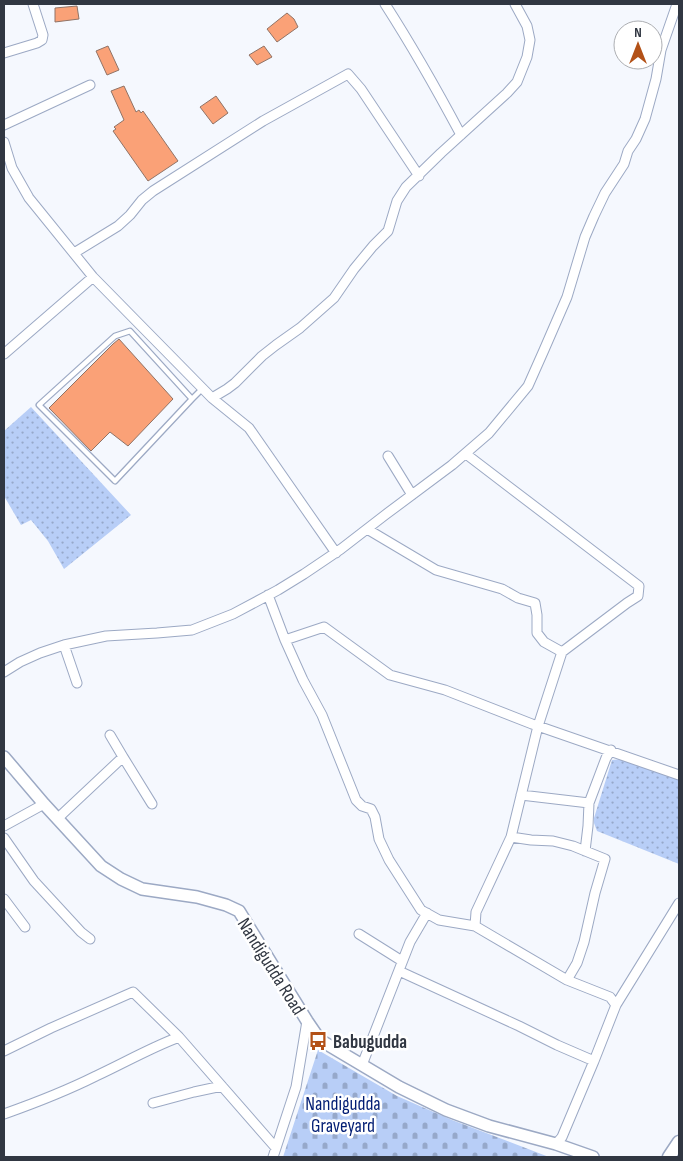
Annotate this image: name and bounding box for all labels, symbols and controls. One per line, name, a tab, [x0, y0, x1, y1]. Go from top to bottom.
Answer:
north arrow	[613, 20, 663, 70]
text: N	[634, 24, 642, 41]
street label: Nandigudda Road	[232, 914, 310, 1020]
bus stop icon: Babugudda	[307, 1030, 329, 1052]
place label: Babugudda	[333, 1031, 407, 1054]
park label: Nandigudda Graveyard	[305, 1093, 381, 1138]

